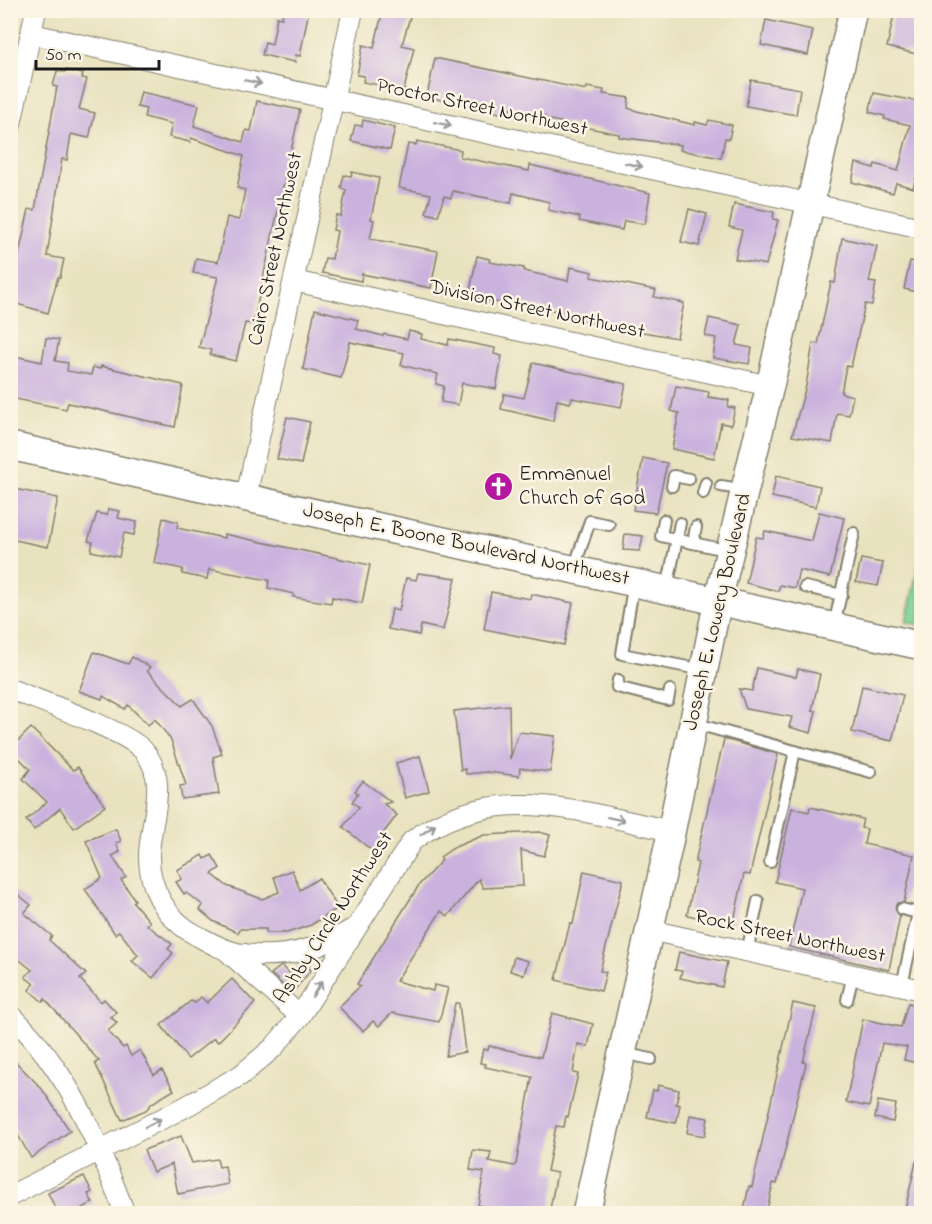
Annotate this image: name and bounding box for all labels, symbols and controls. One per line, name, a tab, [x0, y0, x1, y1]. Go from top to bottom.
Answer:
scale bar	[36, 33, 159, 71]
text: 50 m	[45, 43, 82, 69]
street label: Proctor Street Northwest	[374, 71, 590, 145]
one-way arrow	[243, 77, 262, 88]
one-way arrow	[433, 119, 453, 130]
street label: Cairo Street Northwest	[241, 149, 311, 349]
one-way arrow	[624, 160, 643, 171]
street label: Division Street Northwest	[425, 272, 648, 348]
place label: Emmanuel Church of God	[519, 460, 646, 514]
church icon: Emmanuel Church of God	[482, 471, 514, 503]
street label: Joseph E. Lowery Boulevard	[676, 490, 762, 734]
street label: Joseph E. Boone Boulevard Northwest	[300, 496, 632, 594]
one-way arrow	[606, 814, 625, 826]
one-way arrow	[419, 824, 435, 836]
street label: Ashby Circle Northwest	[267, 826, 403, 1011]
street label: Rock Street Northwest	[692, 902, 888, 972]
one-way arrow	[311, 981, 323, 998]
one-way arrow	[144, 1117, 162, 1128]

